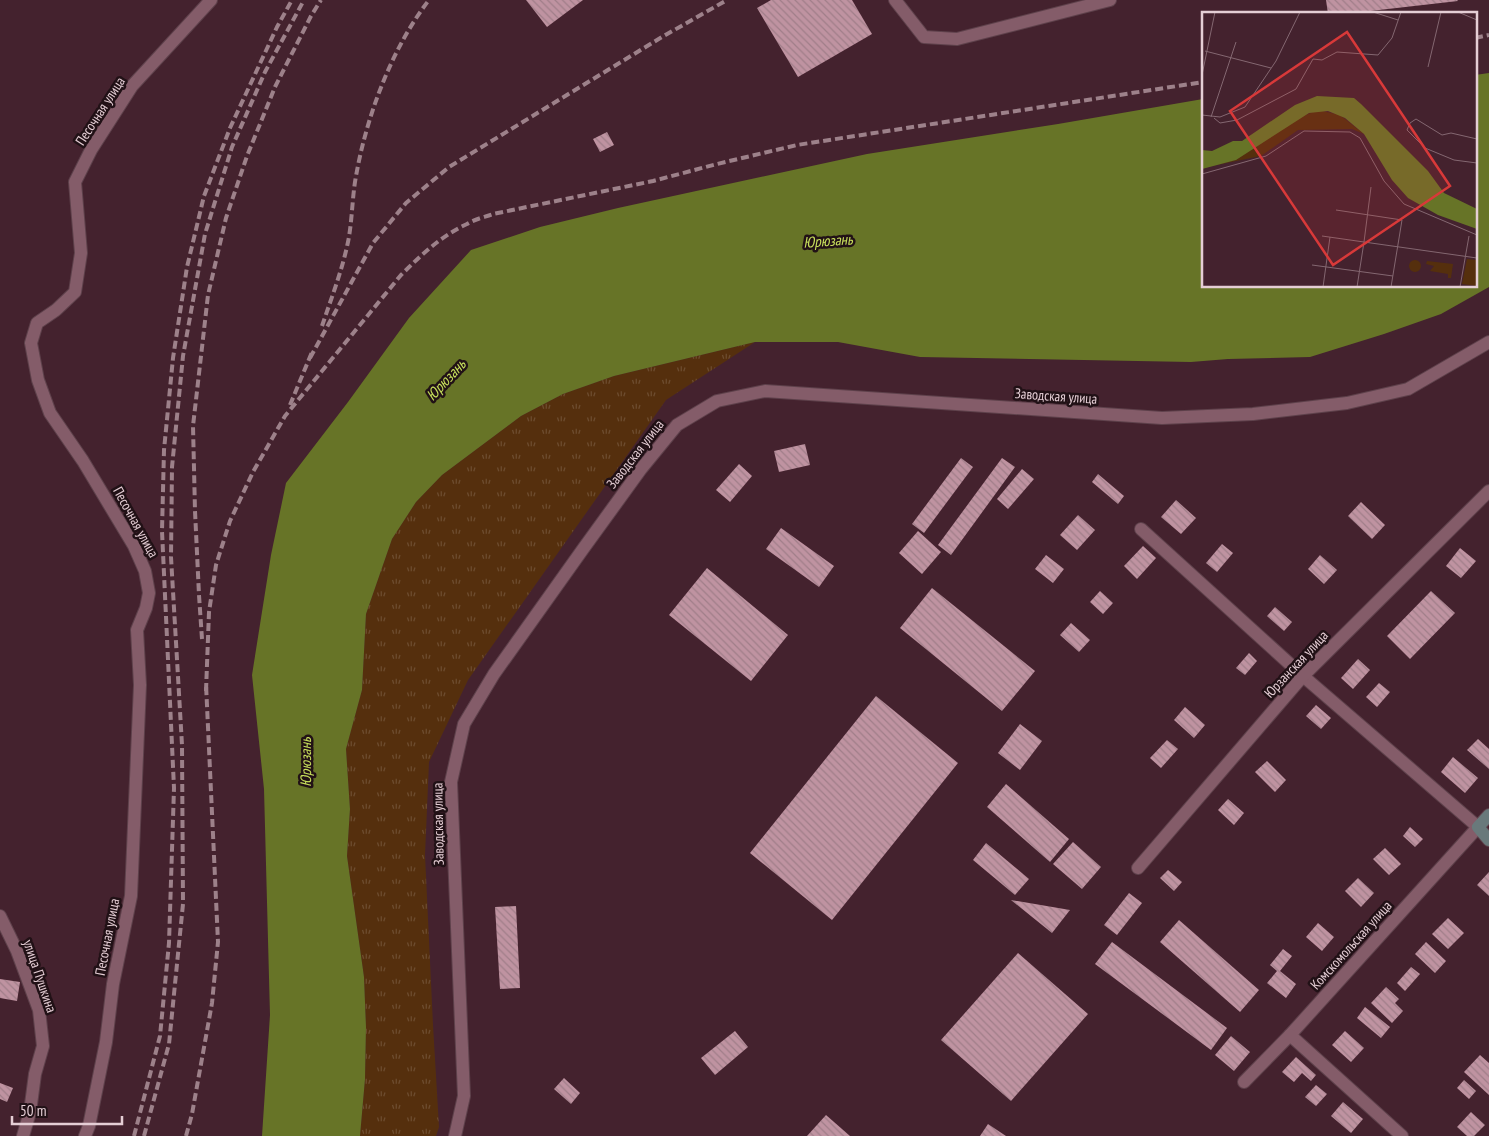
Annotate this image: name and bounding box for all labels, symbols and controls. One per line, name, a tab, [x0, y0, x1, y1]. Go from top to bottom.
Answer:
inset map	[1202, 12, 1476, 288]
street label: Песочная улица	[71, 73, 129, 149]
water label: Юрюзань	[803, 229, 855, 252]
water label: Юрюзань	[422, 354, 470, 404]
street label: Заводская улица	[1014, 384, 1098, 408]
street label: Заводская улица	[602, 416, 668, 492]
street label: Песочная улица	[109, 483, 163, 561]
street label: Юрзанская улица	[1260, 626, 1332, 702]
water label: Юрюзань	[296, 736, 315, 787]
street label: Заводская улица	[428, 783, 448, 865]
street label: Песочная улица	[91, 897, 123, 977]
street label: Комскомольская улица	[1306, 897, 1396, 993]
street label: улица Пушкина	[19, 937, 61, 1015]
scale bar	[12, 1094, 122, 1126]
text: 50 m	[20, 1101, 46, 1120]

